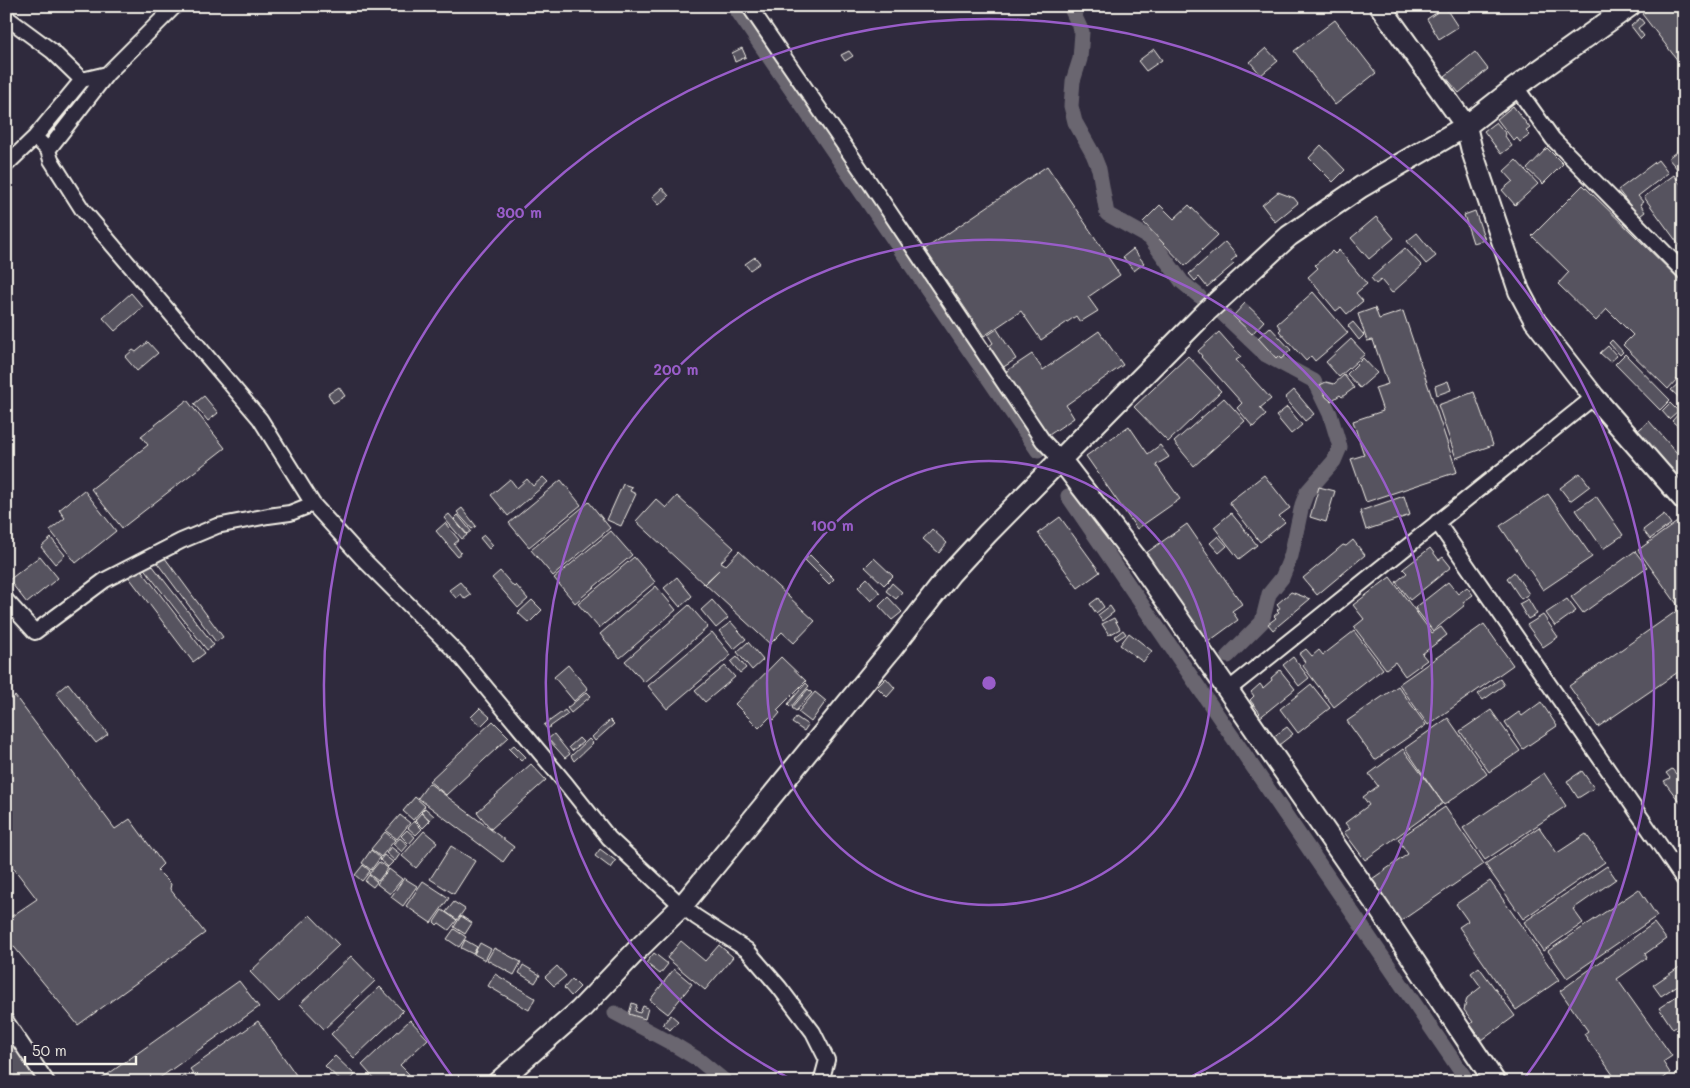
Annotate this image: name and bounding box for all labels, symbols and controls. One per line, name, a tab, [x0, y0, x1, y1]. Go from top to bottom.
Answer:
text: 300 m	[496, 202, 542, 222]
text: 200 m	[654, 359, 699, 379]
text: 100 m	[810, 515, 854, 535]
centre of rings	[980, 674, 998, 692]
scale bar	[25, 1033, 136, 1065]
text: 50 m	[32, 1040, 67, 1060]

